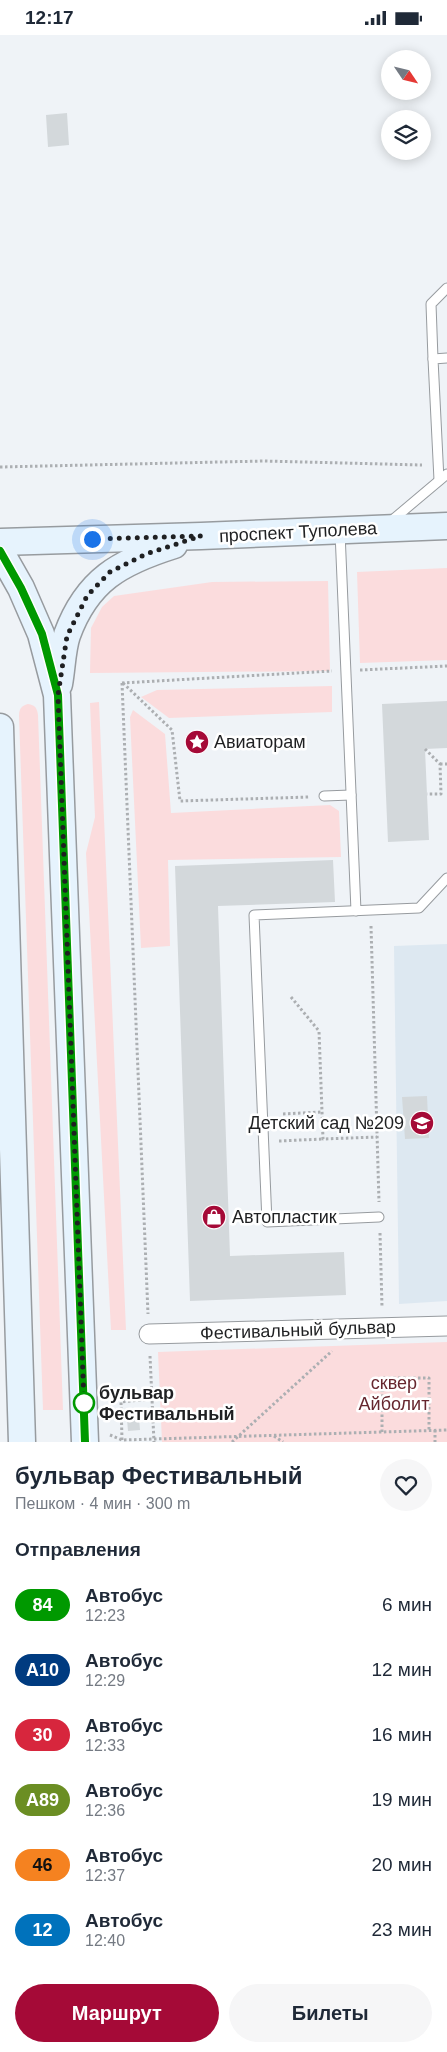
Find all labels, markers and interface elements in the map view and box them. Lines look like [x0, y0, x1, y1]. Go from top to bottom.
text: 12:17 [25, 7, 74, 28]
north arrow [381, 50, 431, 100]
map controls [381, 50, 431, 160]
button: layers [381, 110, 431, 160]
street label: проспект Туполева [219, 518, 378, 546]
your location [80, 527, 105, 552]
place icon: Авиаторам [184, 729, 210, 755]
place label: Авиаторам [214, 732, 306, 752]
school or university icon: Детский сад №209 [409, 1110, 435, 1136]
place label: Детский сад №209 [249, 1113, 404, 1133]
shop icon: Автопластик [201, 1204, 227, 1230]
place label: Автопластик [232, 1207, 337, 1227]
street label: Фестивальный бульвар [200, 1317, 396, 1343]
park label: сквер Айболит [359, 1373, 429, 1414]
place label: бульвар Фестивальный [99, 1383, 235, 1424]
marker: бульвар Фестивальный [73, 1392, 95, 1414]
button: heart [380, 1459, 432, 1511]
text: бульвар Фестивальный [15, 1462, 303, 1489]
text: Пешком · 4 мин · 300 m [15, 1495, 190, 1512]
text: Отправления [15, 1539, 141, 1560]
text: Автобус [85, 1585, 163, 1606]
text: 6 мин [382, 1594, 432, 1615]
text: 84 [32, 1595, 53, 1615]
text: 12:23 [85, 1607, 125, 1624]
text: Автобус [85, 1650, 163, 1671]
text: 12 мин [371, 1659, 432, 1680]
text: А10 [26, 1660, 59, 1680]
text: 12:29 [85, 1672, 125, 1689]
text: Автобус [85, 1715, 163, 1736]
text: 16 мин [371, 1724, 432, 1745]
text: 30 [32, 1725, 53, 1745]
text: 12:33 [85, 1737, 125, 1754]
text: Автобус [85, 1780, 163, 1801]
text: 19 мин [371, 1789, 432, 1810]
text: А89 [26, 1790, 59, 1810]
text: 12:36 [85, 1802, 125, 1819]
text: Автобус [85, 1845, 163, 1866]
text: 20 мин [371, 1854, 432, 1875]
text: 46 [32, 1855, 53, 1875]
text: 12:37 [85, 1867, 125, 1884]
text: Автобус [85, 1910, 163, 1931]
text: 23 мин [371, 1919, 432, 1940]
text: 12 [32, 1920, 53, 1940]
text: 12:40 [85, 1932, 125, 1949]
button: Маршрут [15, 1984, 219, 2042]
button: Билеты [229, 1984, 432, 2042]

